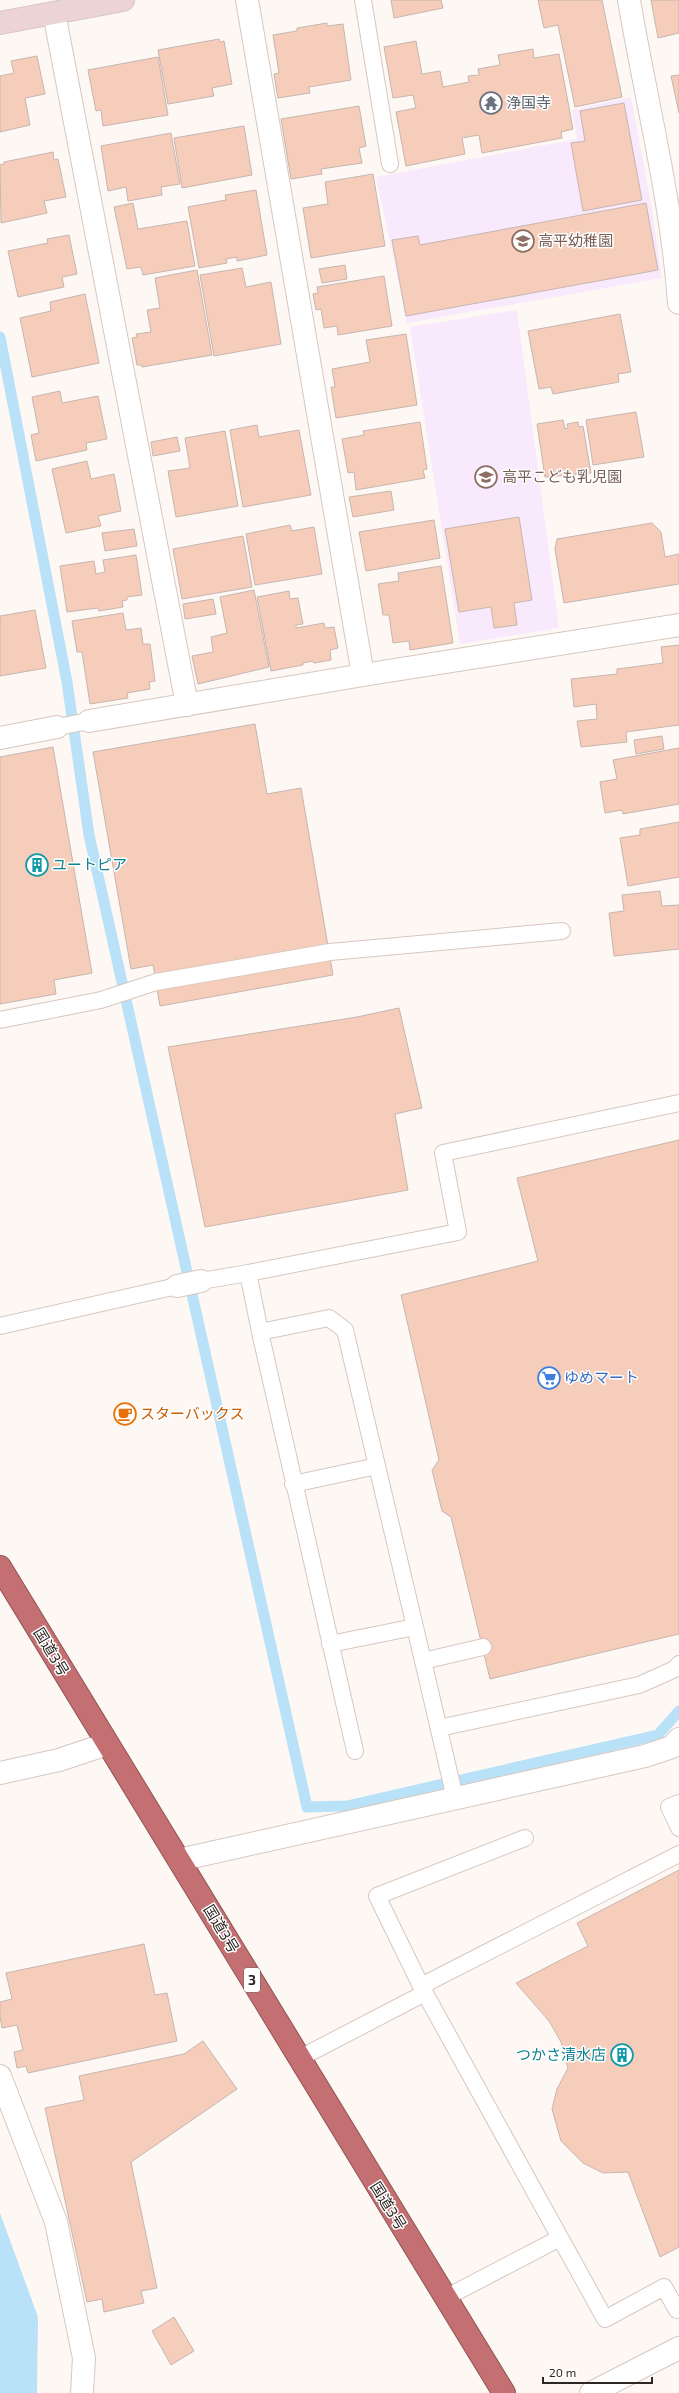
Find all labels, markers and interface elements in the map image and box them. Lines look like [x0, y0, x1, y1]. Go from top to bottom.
temple icon: 浄国寺 [478, 90, 504, 116]
place label: 浄国寺 [506, 93, 551, 111]
school or university icon: 高平幼稚園 [510, 228, 536, 254]
place label: 高平幼稚園 [538, 231, 613, 249]
school or university icon: 高平こども乳児園 [473, 464, 499, 490]
place label: 高平こども乳児園 [502, 467, 622, 485]
building icon: ユートピア [24, 852, 50, 878]
place label: ユートピア [52, 855, 127, 873]
supermarket icon: ゆめマート [536, 1365, 562, 1391]
place label: ゆめマート [564, 1368, 639, 1386]
cafe icon: スターバックス [112, 1401, 138, 1427]
place label: スターバックス [140, 1404, 244, 1422]
street label: 国道3号 [30, 1624, 73, 1679]
street label: 国道3号 [200, 1901, 243, 1956]
road number: 3 [244, 1968, 260, 1992]
building icon: つかさ清水店 [609, 2042, 635, 2068]
place label: つかさ清水店 [516, 2045, 606, 2063]
street label: 国道3号 [367, 2178, 411, 2233]
scale bar [543, 2359, 652, 2385]
text: 20 m [549, 2365, 576, 2379]

